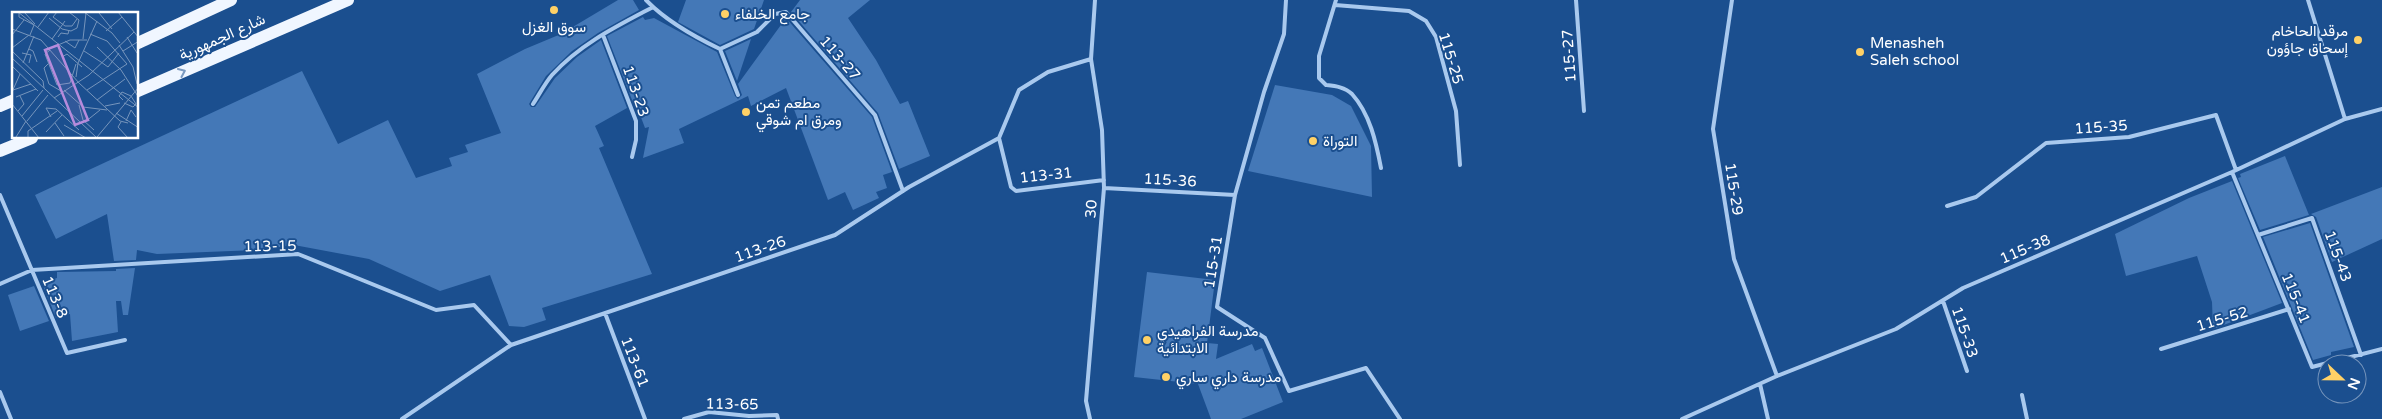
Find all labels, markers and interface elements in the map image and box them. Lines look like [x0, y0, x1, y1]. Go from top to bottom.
marker: سوق الغزل [548, 4, 560, 16]
place label: جامع الخلفاء [735, 5, 810, 25]
marker: جامع الخلفاء [719, 8, 731, 20]
street label: شارع الجمهورية [176, 10, 269, 66]
inset map [12, 12, 139, 139]
place label: سوق الغزل [522, 18, 586, 36]
place label: مرقد الحاخام إسحاق جاؤون [2267, 22, 2349, 58]
street label: 115-27 [1558, 29, 1580, 83]
street label: 115-25 [1435, 30, 1467, 86]
street label: 113-27 [816, 32, 864, 84]
place label: Menasheh Saleh school [1870, 34, 1959, 69]
marker: مرقد الحاخام إسحاق جاؤون [2352, 34, 2364, 46]
marker: Menasheh Saleh school [1854, 46, 1866, 58]
street label: 113-23 [619, 63, 653, 119]
one-way arrow [177, 68, 186, 79]
place label: مطعم تمن ومرق ام شوقي [756, 94, 842, 133]
marker: مطعم تمن ومرق ام شوقي [740, 106, 752, 118]
street label: 115-35 [2074, 116, 2128, 138]
place label: التوراة [1323, 132, 1357, 150]
marker: التوراة [1307, 135, 1319, 147]
street label: 115-29 [1721, 161, 1747, 217]
street label: 113-31 [1019, 163, 1073, 187]
street label: 115-36 [1143, 170, 1197, 190]
street label: 30 [1081, 199, 1101, 219]
street label: 115-43 [2320, 228, 2356, 284]
street label: 115-38 [1997, 230, 2053, 268]
street label: 113-26 [732, 232, 788, 266]
street label: 115-31 [1200, 234, 1226, 290]
street label: 113-15 [243, 237, 297, 255]
street label: 115-41 [2278, 270, 2314, 326]
street label: 113-8 [38, 273, 72, 321]
street label: 115-52 [2194, 303, 2250, 335]
street label: 115-33 [1948, 304, 1982, 360]
place label: مدرسة الفراهيدي الابتدائية [1157, 322, 1258, 357]
street label: 113-61 [617, 334, 653, 390]
marker: مدرسة الفراهيدي الابتدائية [1141, 334, 1153, 346]
north arrow [2317, 354, 2367, 404]
place label: مدرسة داري ساري [1176, 368, 1281, 390]
marker: مدرسة داري ساري [1160, 371, 1172, 383]
text: N [2344, 375, 2364, 392]
street label: 113-65 [705, 395, 759, 413]

